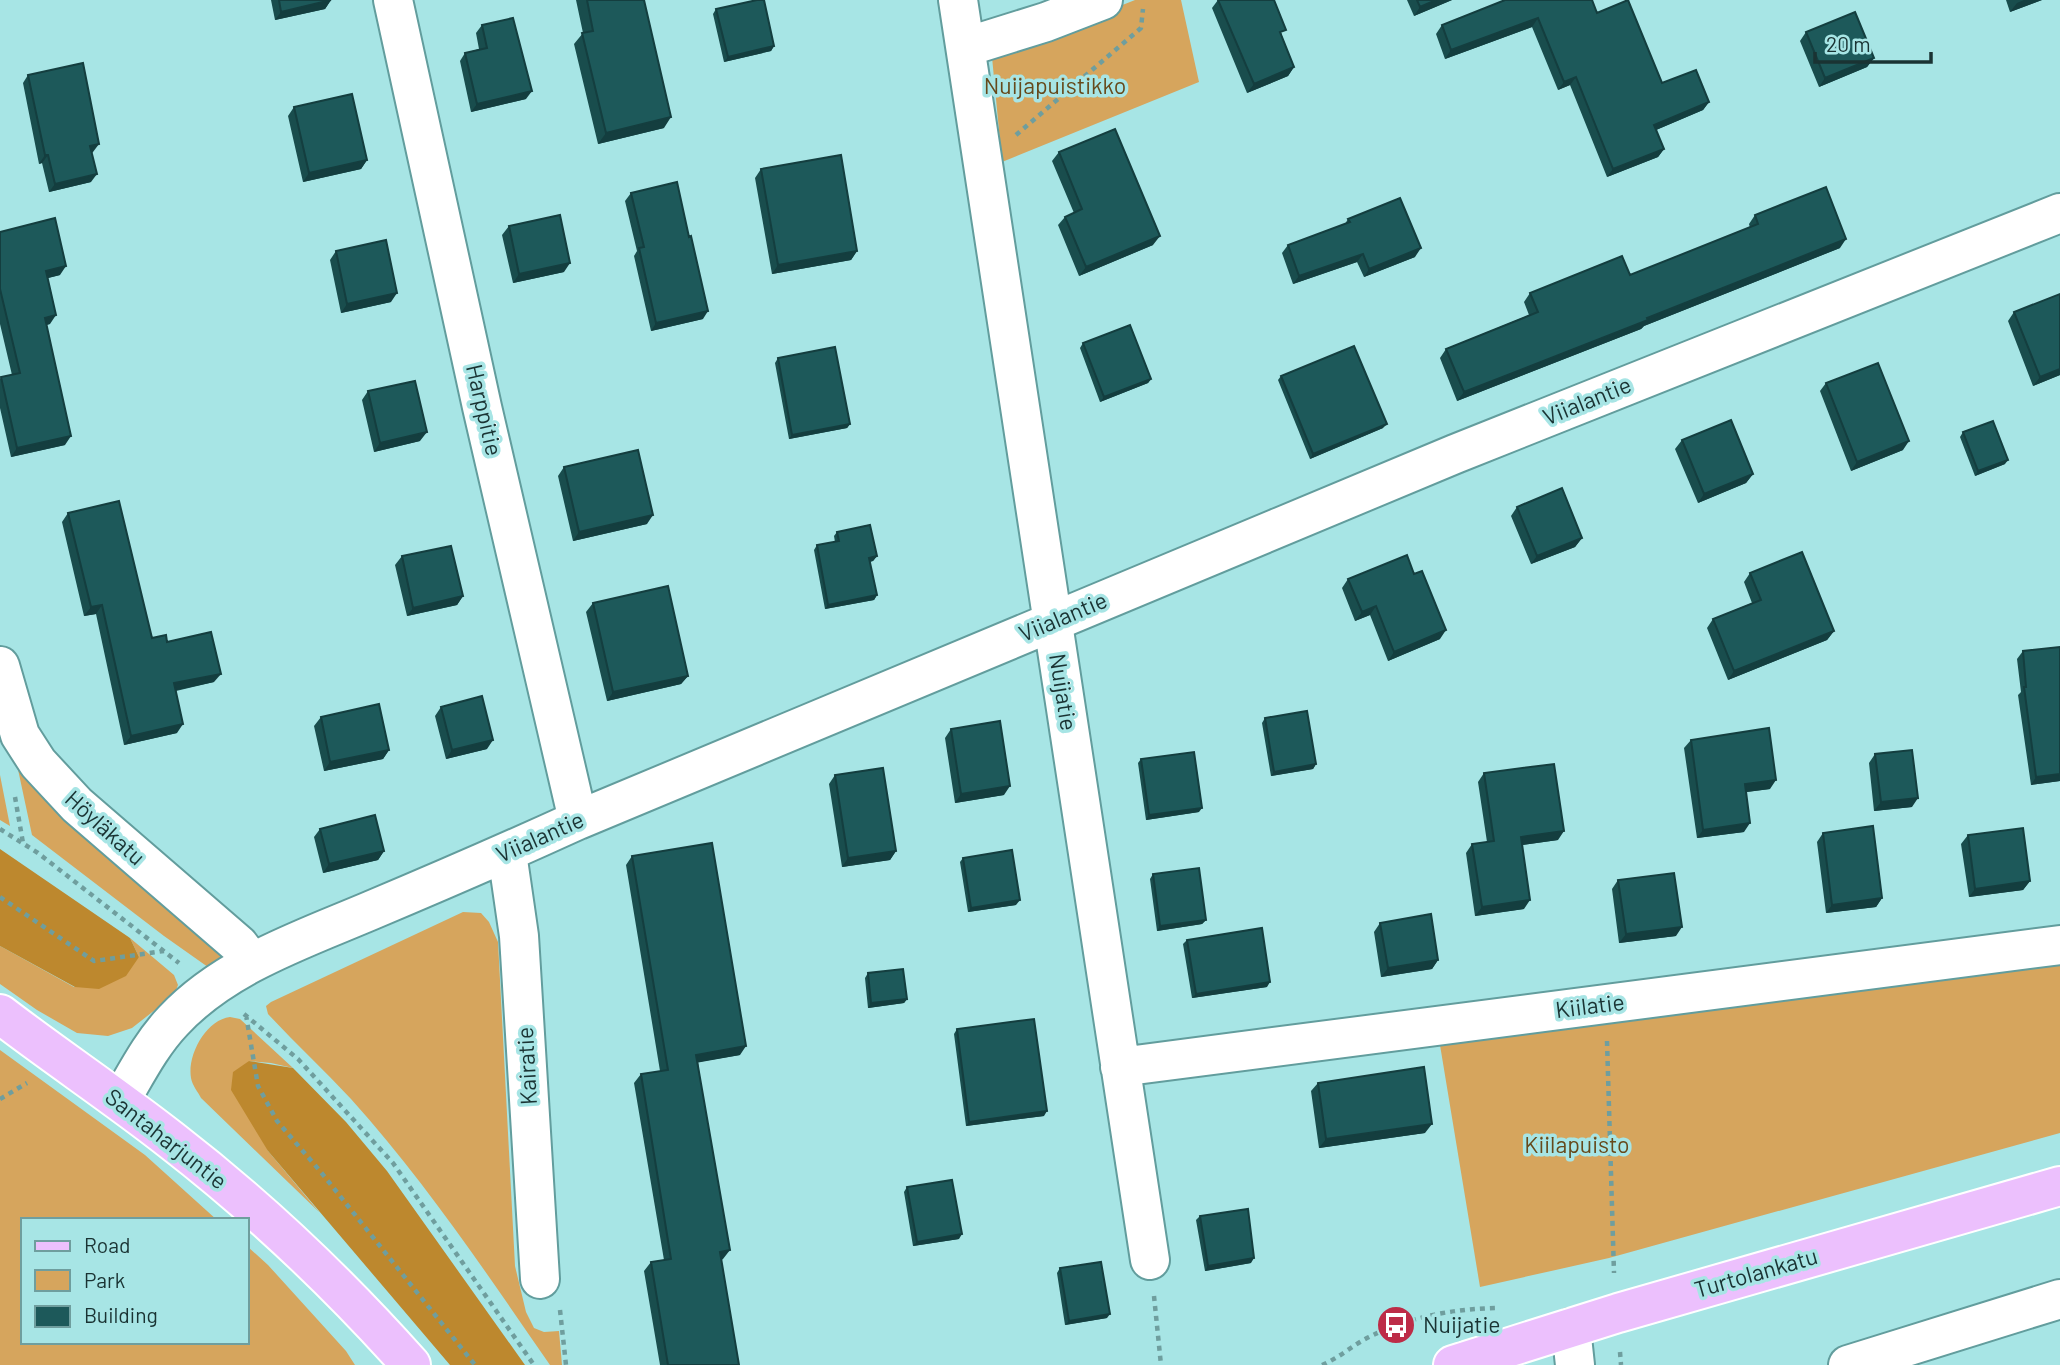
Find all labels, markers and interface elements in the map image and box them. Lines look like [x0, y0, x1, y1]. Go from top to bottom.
scale bar [1815, 21, 1930, 65]
text: 20 m [1826, 31, 1871, 56]
park label: Nuijapuistikko [984, 71, 1126, 99]
street label: Harppitie [461, 361, 509, 458]
street label: Viialantie [1538, 370, 1635, 430]
street label: Viialantie [1014, 585, 1111, 647]
street label: Nuijatie [1044, 651, 1084, 732]
street label: Höyläkatu [60, 784, 152, 871]
street label: Viialantie [491, 804, 588, 868]
street label: Kiilatie [1554, 987, 1626, 1023]
street label: Kairatie [510, 1026, 542, 1106]
street label: Santaharjuntie [100, 1082, 233, 1195]
park label: Kiilapuisto [1524, 1130, 1630, 1158]
legend [21, 1218, 248, 1344]
text: Road [84, 1232, 130, 1257]
street label: Turtolankatu [1691, 1241, 1821, 1303]
text: Park [84, 1267, 125, 1292]
text: Building [84, 1302, 158, 1327]
bus stop icon: Nuijatie [1375, 1304, 1417, 1346]
place label: Nuijatie [1423, 1310, 1501, 1338]

